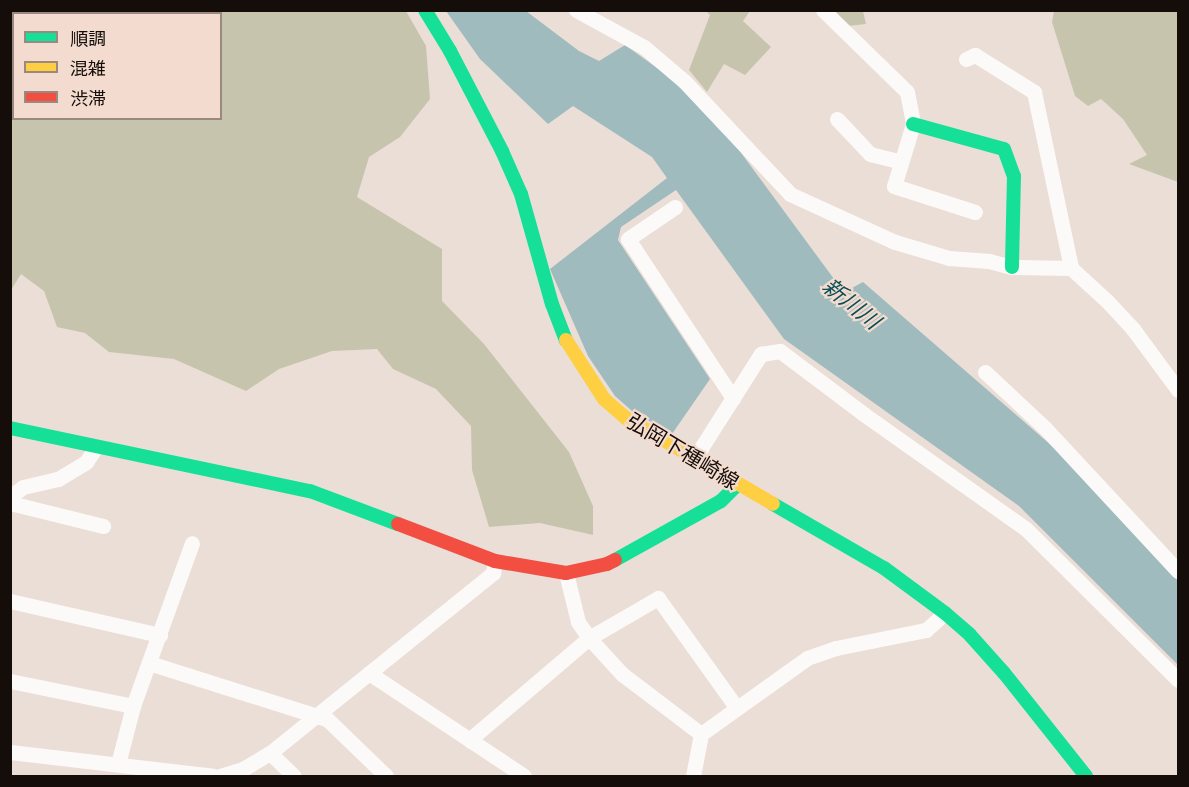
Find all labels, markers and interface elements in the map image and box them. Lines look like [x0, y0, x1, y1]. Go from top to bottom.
legend [12, 12, 222, 120]
text: 順調 [70, 27, 106, 50]
text: 混雑 [70, 57, 106, 80]
text: 渋滞 [70, 87, 106, 110]
water label: 新川川 [818, 272, 886, 334]
street label: 弘岡下種崎線 [623, 408, 743, 494]

